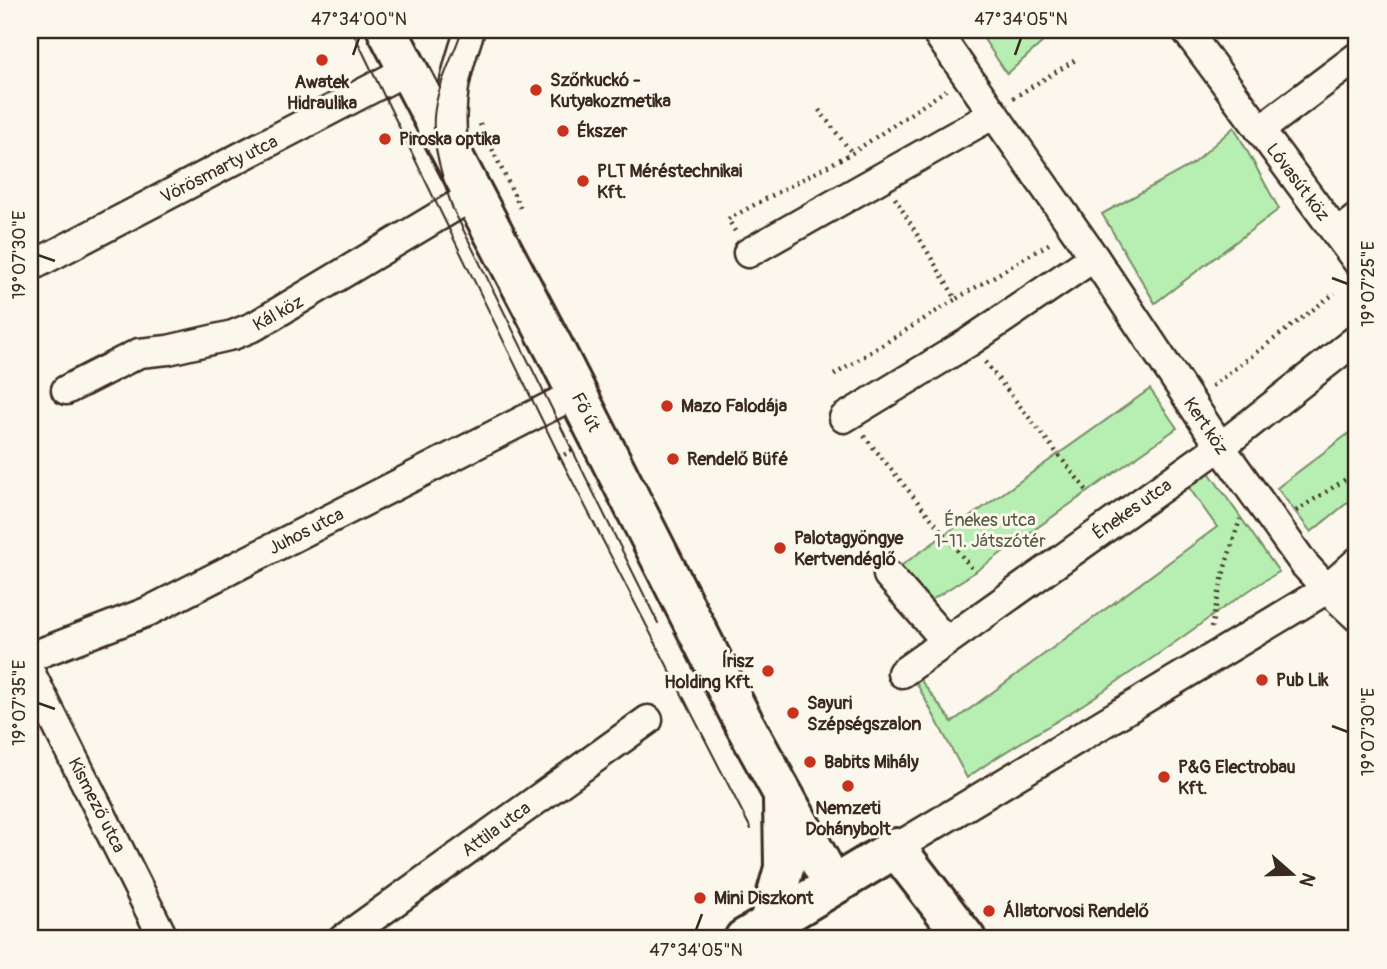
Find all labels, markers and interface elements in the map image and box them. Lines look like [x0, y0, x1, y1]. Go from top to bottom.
text: 47°34'00"N [311, 8, 407, 31]
text: 47°34'05"N [974, 8, 1068, 31]
marker: Awatek Hidraulika [314, 52, 330, 68]
place label: Szőrkuckó - Kutyakozmetika [550, 69, 672, 113]
place label: Awatek Hidraulika [287, 71, 358, 115]
marker: Szőrkuckó - Kutyakozmetika [528, 82, 544, 98]
place label: Ékszer [577, 120, 628, 143]
marker: Ékszer [555, 123, 571, 139]
place label: Piroska optika [399, 128, 501, 151]
street label: Vörösmarty utca [157, 130, 282, 209]
marker: Piroska optika [377, 131, 393, 147]
street label: Lóvasút köz [1261, 139, 1334, 226]
place label: PLT Méréstechnikai Kft. [597, 160, 742, 204]
marker: PLT Méréstechnikai Kft. [575, 173, 591, 189]
text: 19°07'30"E [8, 211, 31, 299]
text: 19°07'25"E [1357, 241, 1380, 327]
street label: Kál köz [249, 290, 308, 337]
street label: Fő út [566, 389, 605, 436]
street label: Kert köz [1178, 393, 1233, 459]
place label: Mazo Falodája [681, 395, 788, 418]
marker: Mazo Falodája [659, 398, 675, 414]
place label: Rendelő Büfé [687, 448, 789, 471]
marker: Rendelő Büfé [665, 451, 681, 467]
street label: Énekes utca [1088, 474, 1176, 545]
street label: Juhos utca [265, 503, 348, 560]
park label: Énekes utca 1-11. Játszótér [934, 509, 1046, 553]
place label: Palotagyöngye Kertvendéglő [794, 527, 905, 571]
marker: Palotagyöngye Kertvendéglő [772, 540, 788, 556]
place label: Írisz Holding Kft. [664, 649, 755, 694]
text: 19°07'35"E [8, 660, 31, 746]
marker: Írisz Holding Kft. [760, 663, 776, 679]
place label: Pub Lik [1276, 669, 1329, 692]
marker: Pub Lik [1254, 672, 1270, 688]
text: 19°07'30"E [1357, 688, 1380, 776]
place label: Sayuri Szépségszalon [807, 692, 921, 736]
marker: Sayuri Szépségszalon [785, 705, 801, 721]
place label: Babits Mihály [824, 751, 919, 774]
street label: Kismező utca [63, 754, 130, 857]
marker: Babits Mihály [802, 754, 818, 770]
place label: P&G Electrobau Kft. [1178, 756, 1296, 800]
marker: P&G Electrobau Kft. [1156, 769, 1172, 785]
marker: Nemzeti Dohánybolt [840, 778, 856, 794]
street label: Attila utca [457, 797, 535, 862]
place label: Nemzeti Dohánybolt [805, 797, 891, 841]
north arrow [1258, 839, 1328, 909]
text: N [1294, 869, 1321, 890]
place label: Mini Diszkont [714, 887, 814, 910]
marker: Mini Diszkont [692, 890, 708, 906]
place label: Állatorvosi Rendelő [1003, 900, 1149, 923]
marker: Állatorvosi Rendelő [981, 903, 997, 919]
text: 47°34'05"N [649, 939, 743, 962]

